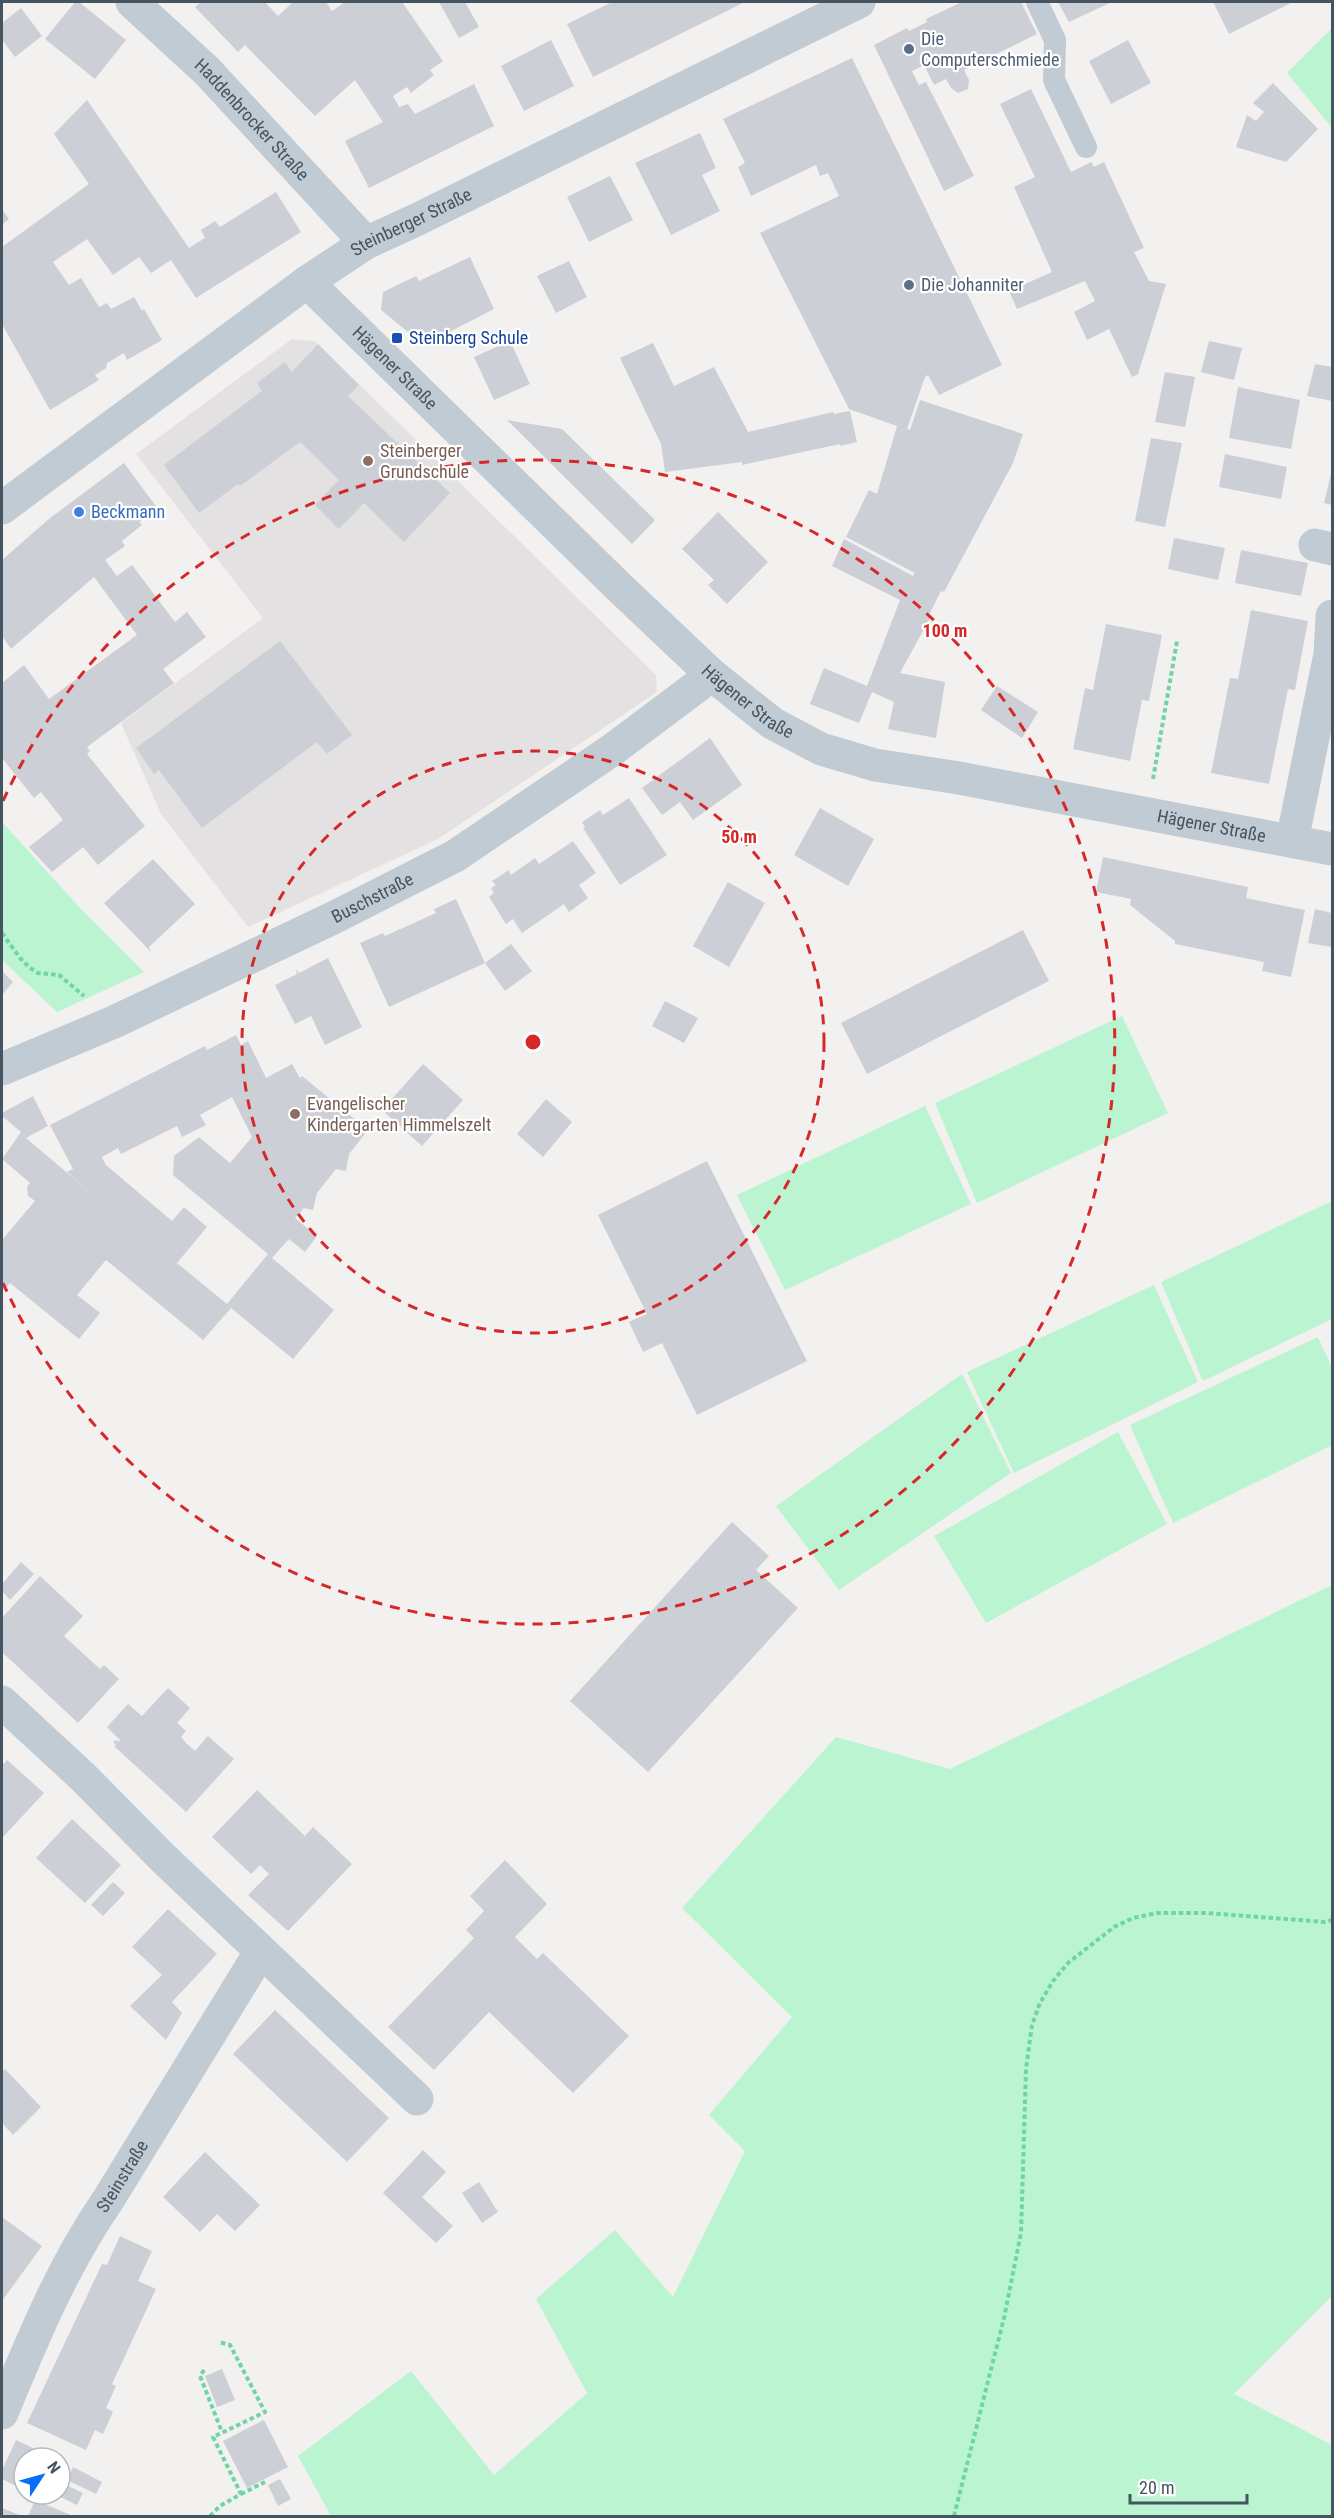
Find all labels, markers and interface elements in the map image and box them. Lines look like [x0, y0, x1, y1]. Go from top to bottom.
place label: Die Computerschmiede [921, 28, 1059, 70]
marker: Die Computerschmiede [902, 42, 916, 56]
street label: Haddenbrocker Straße [190, 54, 314, 185]
street label: Steinberger Straße [346, 183, 475, 260]
place label: Die Johanniter [921, 274, 1024, 295]
marker: Die Johanniter [902, 278, 916, 292]
street label: Hägener Straße [349, 322, 442, 414]
place label: Steinberg Schule [409, 327, 528, 348]
marker: Steinberg Schule [390, 331, 404, 345]
place label: Steinberger Grundschule [380, 440, 469, 482]
marker: Steinberger Grundschule [361, 454, 375, 468]
place label: Beckmann [91, 501, 165, 522]
marker: Beckmann [72, 505, 86, 519]
text: 100 m [923, 620, 967, 641]
street label: Hägener Straße [698, 660, 797, 743]
street label: Hägener Straße [1155, 805, 1268, 846]
text: 50 m [721, 826, 757, 847]
street label: Buschstraße [328, 868, 416, 927]
centre of rings [523, 1032, 543, 1052]
place label: Evangelischer Kindergarten Himmelszelt [307, 1093, 491, 1135]
marker: Evangelischer Kindergarten Himmelszelt [288, 1107, 302, 1121]
street label: Steinstraße [92, 2136, 152, 2216]
north arrow [12, 2446, 72, 2506]
text: N [43, 2458, 64, 2477]
scale bar [1130, 2467, 1247, 2505]
text: 20 m [1139, 2477, 1174, 2498]

